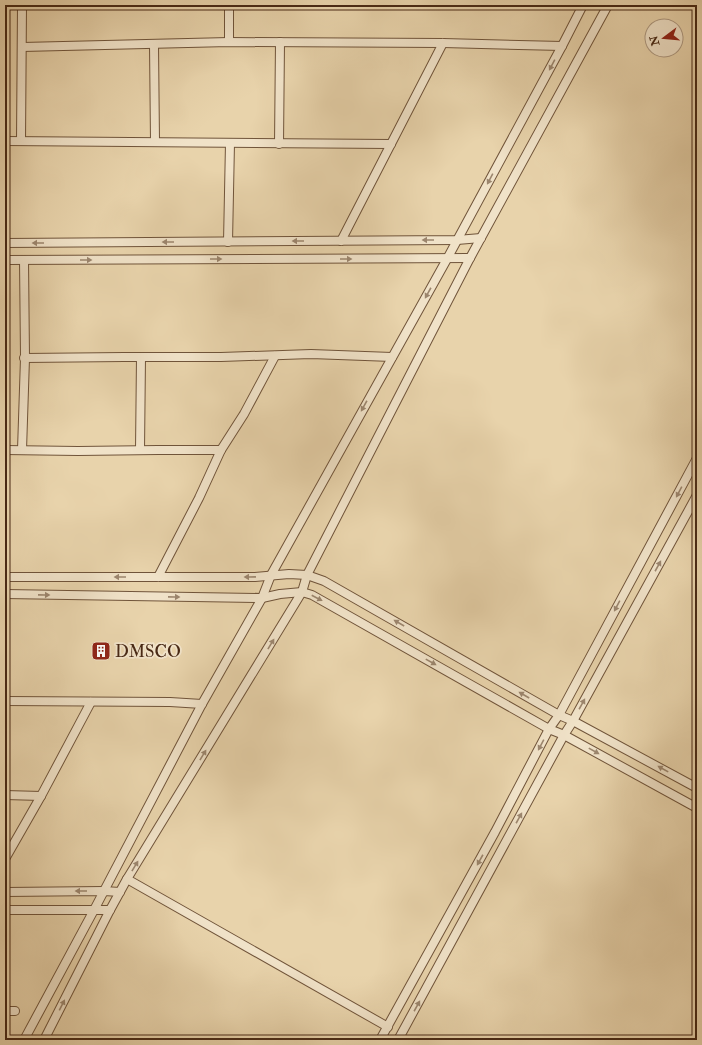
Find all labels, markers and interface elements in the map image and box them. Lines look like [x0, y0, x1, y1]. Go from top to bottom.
north arrow [644, 18, 684, 58]
text: N [647, 33, 663, 48]
one-way arrow [549, 59, 555, 70]
one-way arrow [487, 173, 493, 185]
one-way arrow [421, 237, 434, 243]
one-way arrow [291, 238, 304, 244]
one-way arrow [161, 239, 174, 245]
one-way arrow [31, 240, 44, 246]
one-way arrow [210, 256, 223, 262]
one-way arrow [340, 256, 353, 262]
one-way arrow [80, 257, 93, 263]
one-way arrow [424, 287, 431, 299]
one-way arrow [361, 400, 368, 412]
one-way arrow [675, 486, 682, 498]
one-way arrow [655, 560, 662, 571]
one-way arrow [113, 574, 126, 580]
one-way arrow [243, 574, 256, 580]
one-way arrow [38, 592, 51, 598]
one-way arrow [168, 594, 181, 600]
one-way arrow [311, 595, 323, 602]
one-way arrow [614, 601, 620, 612]
one-way arrow [393, 620, 404, 627]
one-way arrow [267, 639, 275, 649]
building icon: DMSCO [90, 640, 112, 662]
place label: DMSCO [115, 641, 181, 662]
one-way arrow [425, 659, 436, 666]
one-way arrow [518, 691, 530, 698]
one-way arrow [579, 698, 586, 710]
one-way arrow [538, 739, 544, 751]
one-way arrow [588, 748, 599, 755]
one-way arrow [200, 749, 207, 761]
one-way arrow [657, 766, 669, 773]
one-way arrow [516, 812, 523, 824]
one-way arrow [477, 854, 483, 866]
one-way arrow [132, 860, 139, 872]
one-way arrow [75, 888, 87, 895]
one-way arrow [58, 999, 65, 1011]
one-way arrow [414, 1000, 420, 1012]

